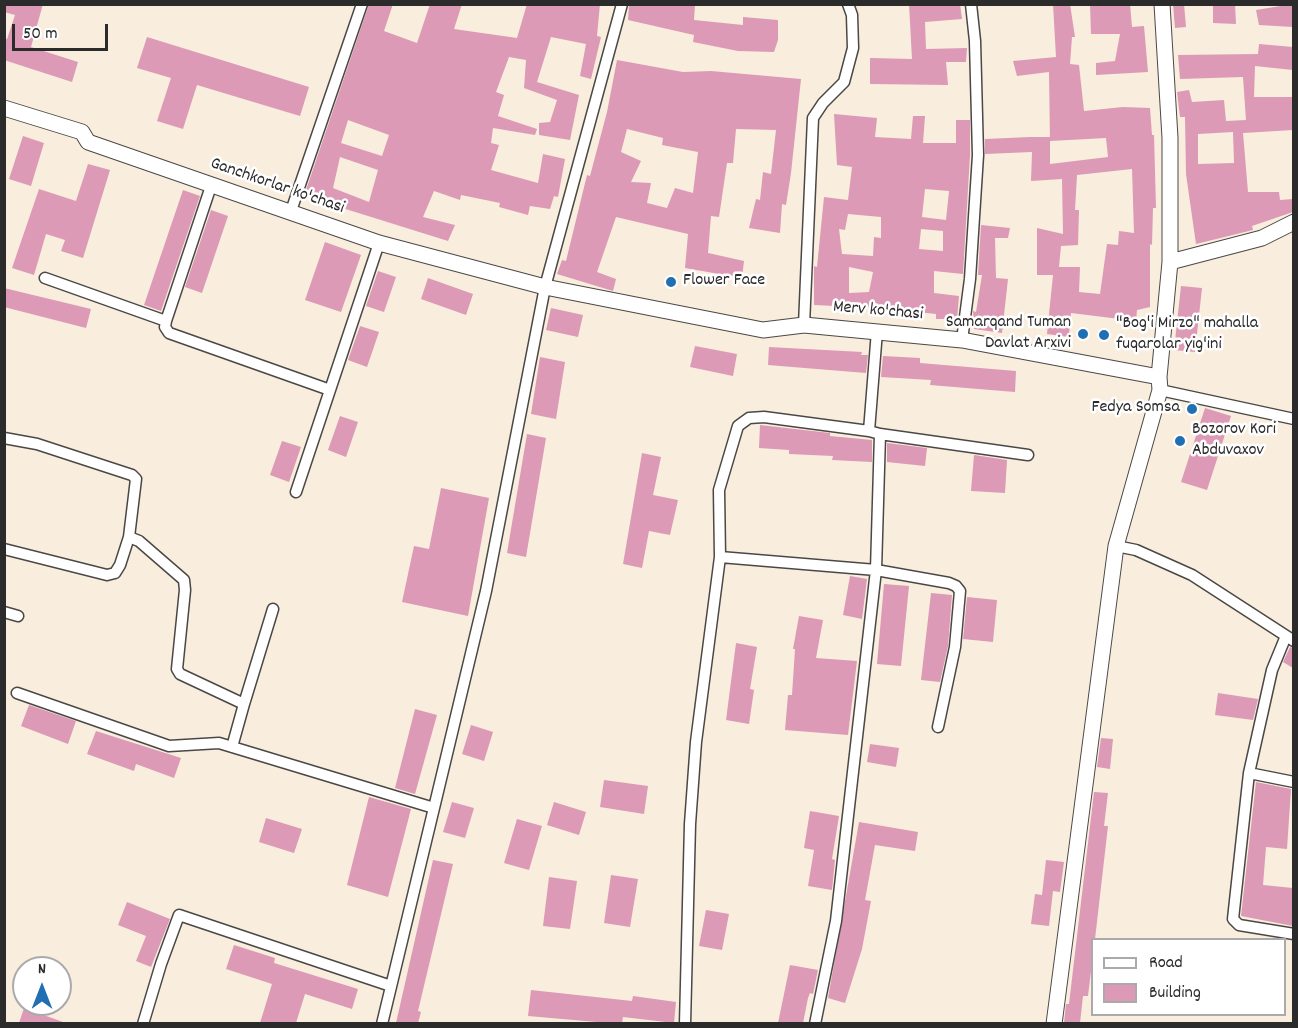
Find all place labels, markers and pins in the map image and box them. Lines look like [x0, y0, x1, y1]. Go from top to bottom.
place label: Flower Face [683, 271, 765, 293]
marker: Flower Face [664, 275, 678, 289]
place label: Samarqand Tuman Davlat Arxivi [946, 313, 1071, 356]
place label: "Bog'i Mirzo" mahalla fuqarolar yig'ini [1116, 314, 1258, 356]
marker: Samarqand Tuman Davlat Arxivi [1076, 327, 1090, 341]
marker: "Bog'i Mirzo" mahalla fuqarolar yig'ini [1097, 328, 1111, 342]
place label: Fedya Somsa [1091, 398, 1180, 420]
marker: Fedya Somsa [1185, 402, 1199, 416]
place label: Bozorov Kori Abduvaxov [1192, 420, 1276, 462]
marker: Bozorov Kori Abduvaxov [1173, 434, 1187, 448]

